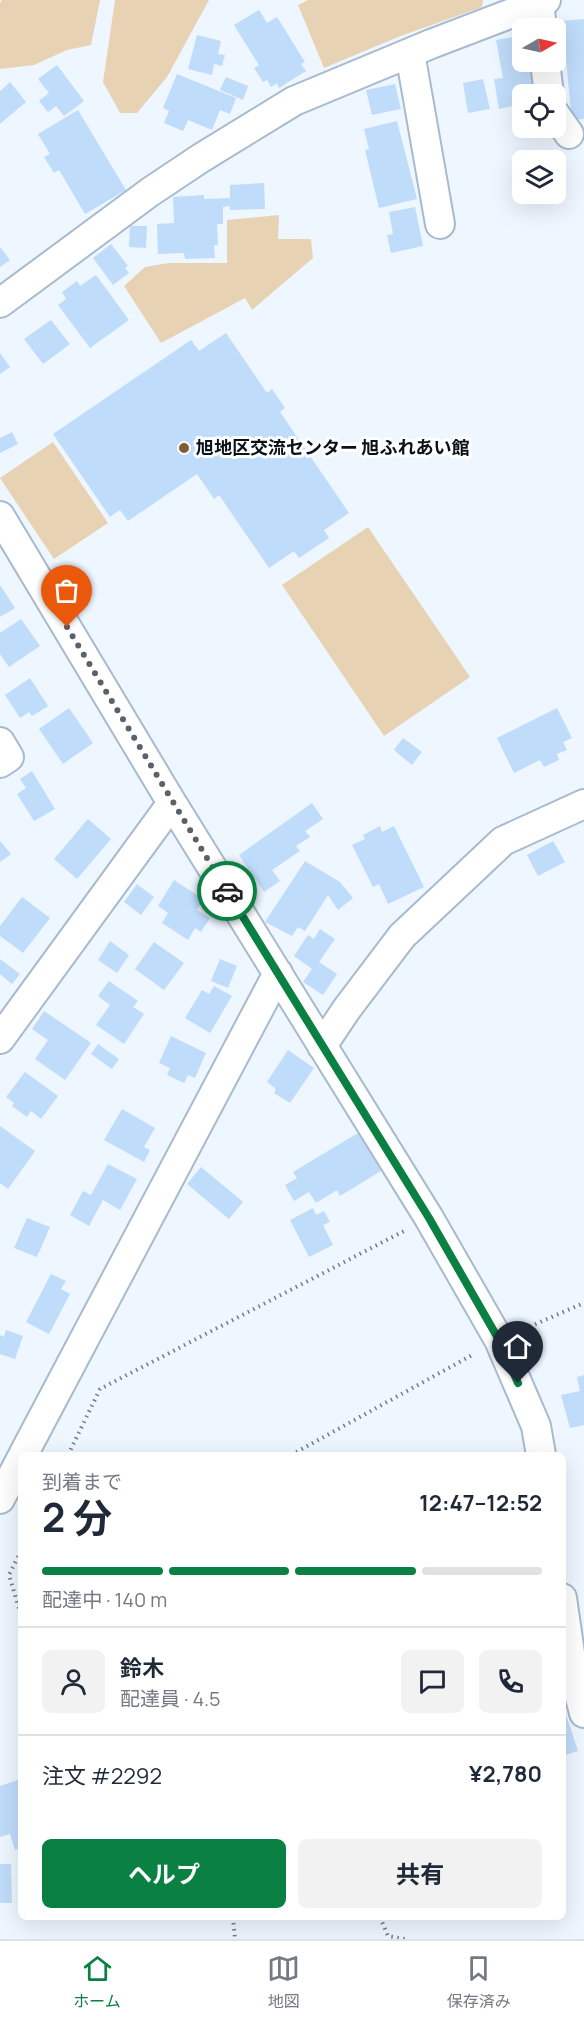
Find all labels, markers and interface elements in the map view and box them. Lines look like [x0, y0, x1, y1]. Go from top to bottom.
north arrow [512, 18, 566, 72]
map controls [512, 18, 566, 204]
button: locate [512, 84, 566, 138]
button: layers [512, 150, 566, 204]
place label: 旭地区交流センター 旭ふれあい館 [196, 435, 470, 459]
marker: 旭地区交流センター 旭ふれあい館 [177, 441, 191, 455]
pin [41, 565, 92, 627]
icon: bag [50, 574, 83, 607]
courier [197, 861, 257, 921]
icon: car [211, 875, 244, 908]
pin [492, 1321, 543, 1383]
icon: home [501, 1330, 534, 1363]
text: 到着まで [42, 1468, 122, 1495]
text: 12:47–12:52 [419, 1488, 542, 1518]
text: 2 分 [42, 1490, 112, 1544]
text: 配達中 · 140 m [42, 1586, 167, 1613]
button: person [42, 1650, 105, 1713]
button: chat [401, 1650, 464, 1713]
button: phone [479, 1650, 542, 1713]
text: 鈴木 [120, 1653, 164, 1683]
text: 配達員 · 4.5 [120, 1685, 221, 1712]
text: ¥2,780 [469, 1759, 542, 1789]
text: 注文 #2292 [42, 1761, 162, 1791]
button: ヘルプ [42, 1839, 286, 1908]
button: 共有 [298, 1839, 542, 1908]
tab: ホーム [73, 1952, 121, 2012]
tab: 地図 [267, 1952, 300, 2012]
tab: 保存済み [447, 1952, 511, 2012]

